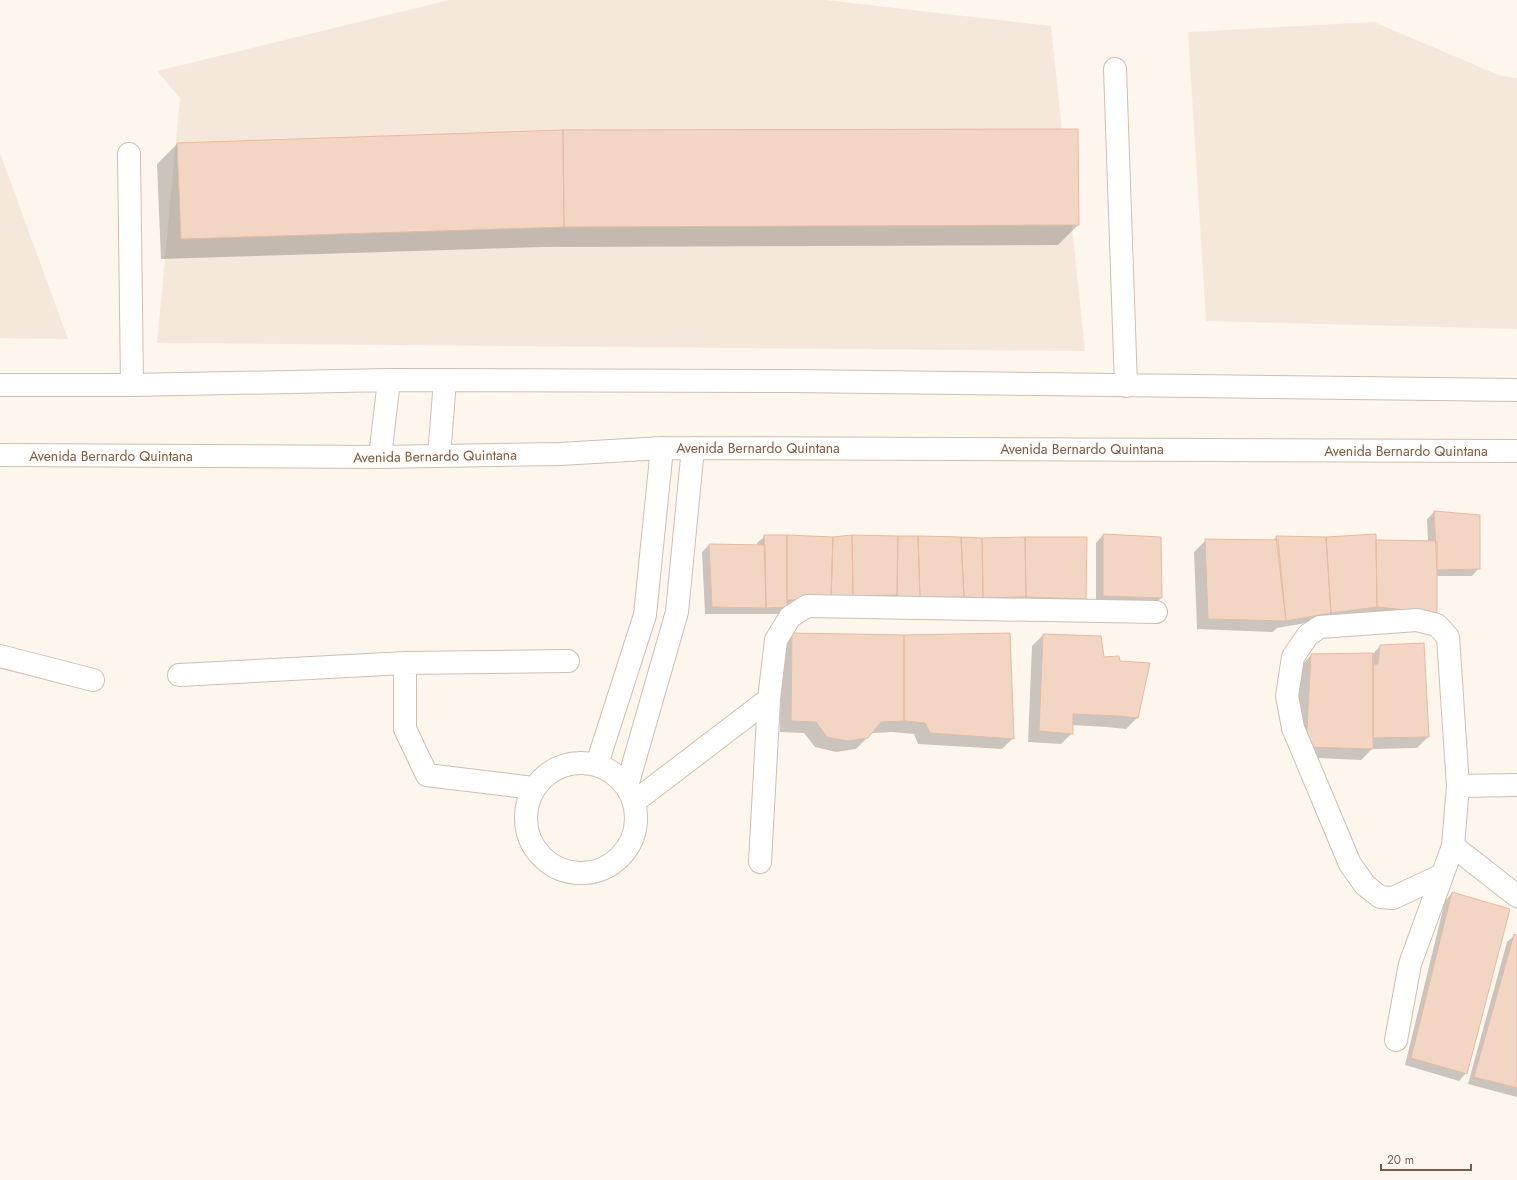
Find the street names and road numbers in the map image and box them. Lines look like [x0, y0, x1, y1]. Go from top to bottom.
street label: Avenida Bernardo Quintana [676, 438, 840, 458]
street label: Avenida Bernardo Quintana [1000, 439, 1164, 459]
street label: Avenida Bernardo Quintana [1324, 441, 1488, 461]
street label: Avenida Bernardo Quintana [353, 445, 517, 467]
street label: Avenida Bernardo Quintana [29, 446, 193, 466]

